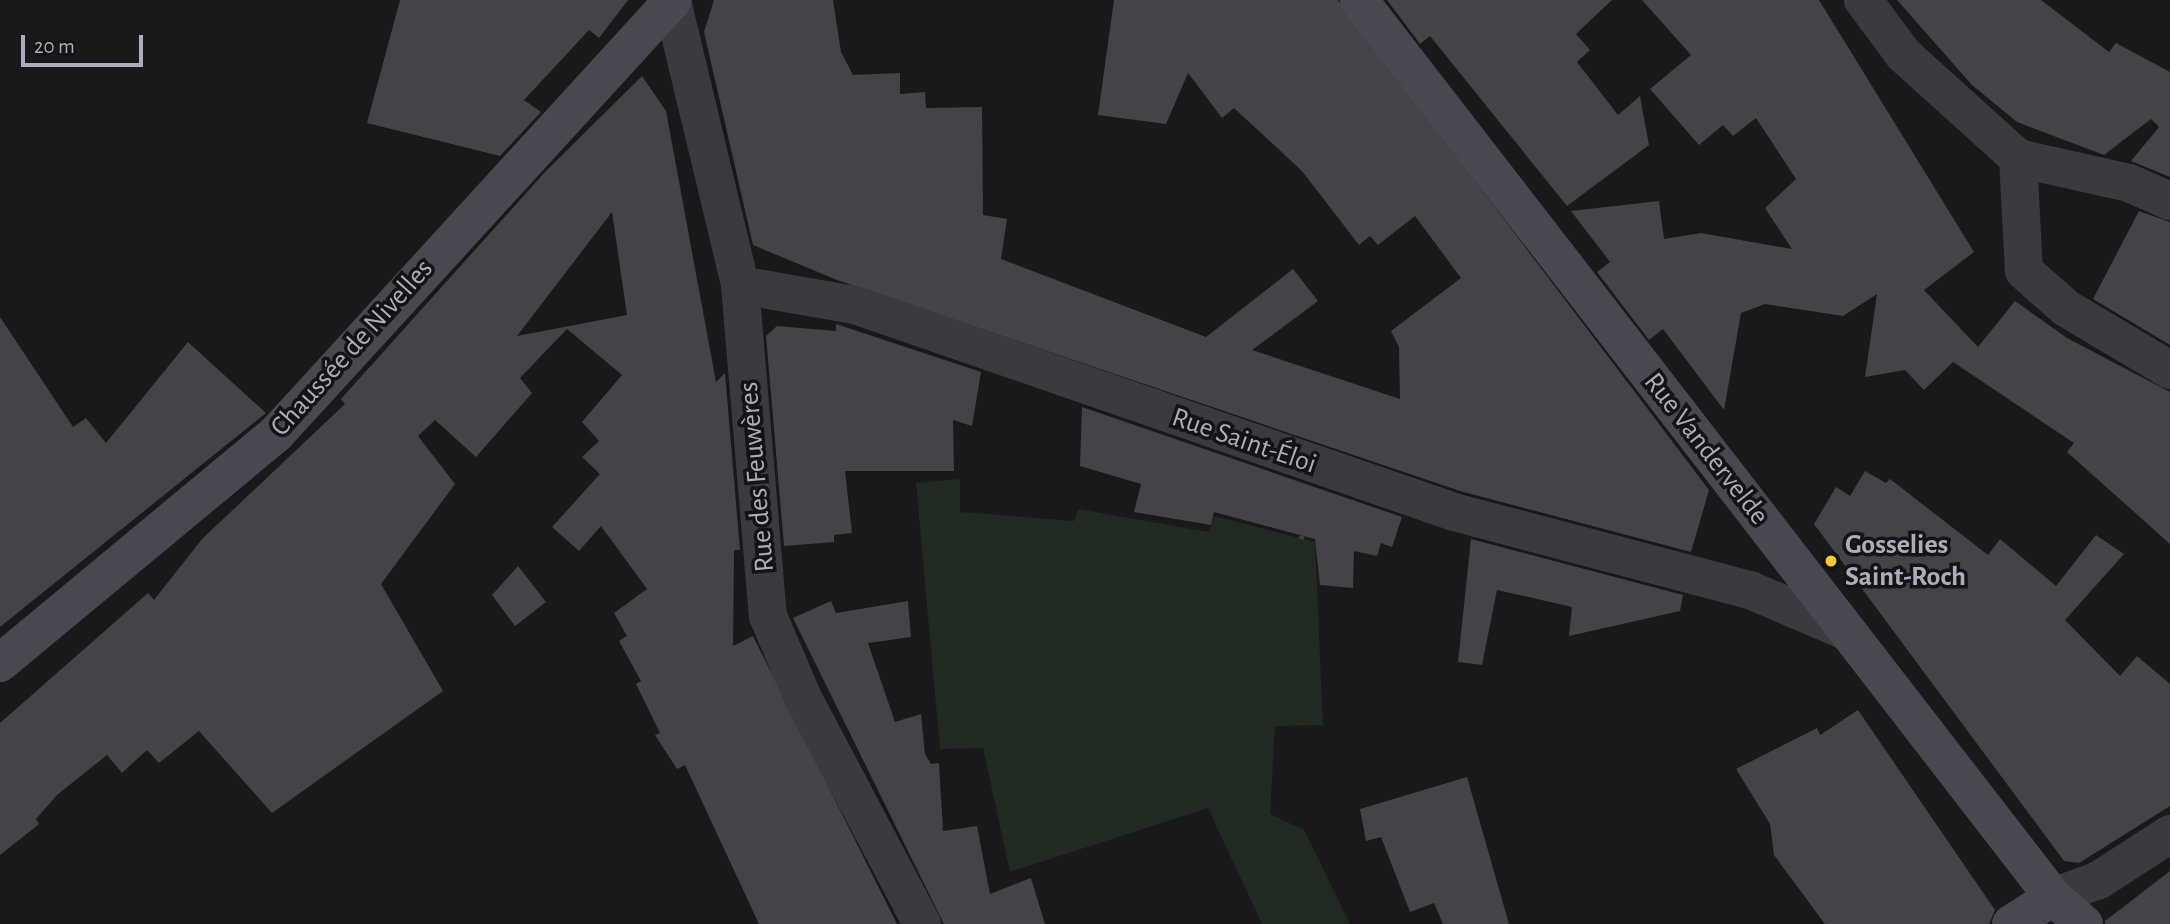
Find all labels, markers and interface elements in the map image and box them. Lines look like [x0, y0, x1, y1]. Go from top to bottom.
scale bar [24, 21, 147, 65]
text: 20 m [34, 36, 75, 57]
street label: Chaussée de Nivelles [264, 252, 440, 444]
street label: Rue Vandervelde [1636, 366, 1776, 532]
street label: Rue des Feuwères [732, 381, 782, 573]
street label: Rue Saint-Éloi [1167, 401, 1321, 481]
place label: Gosselies Saint-Roch [1845, 528, 1966, 594]
marker: Gosselies Saint-Roch [1823, 553, 1839, 569]

